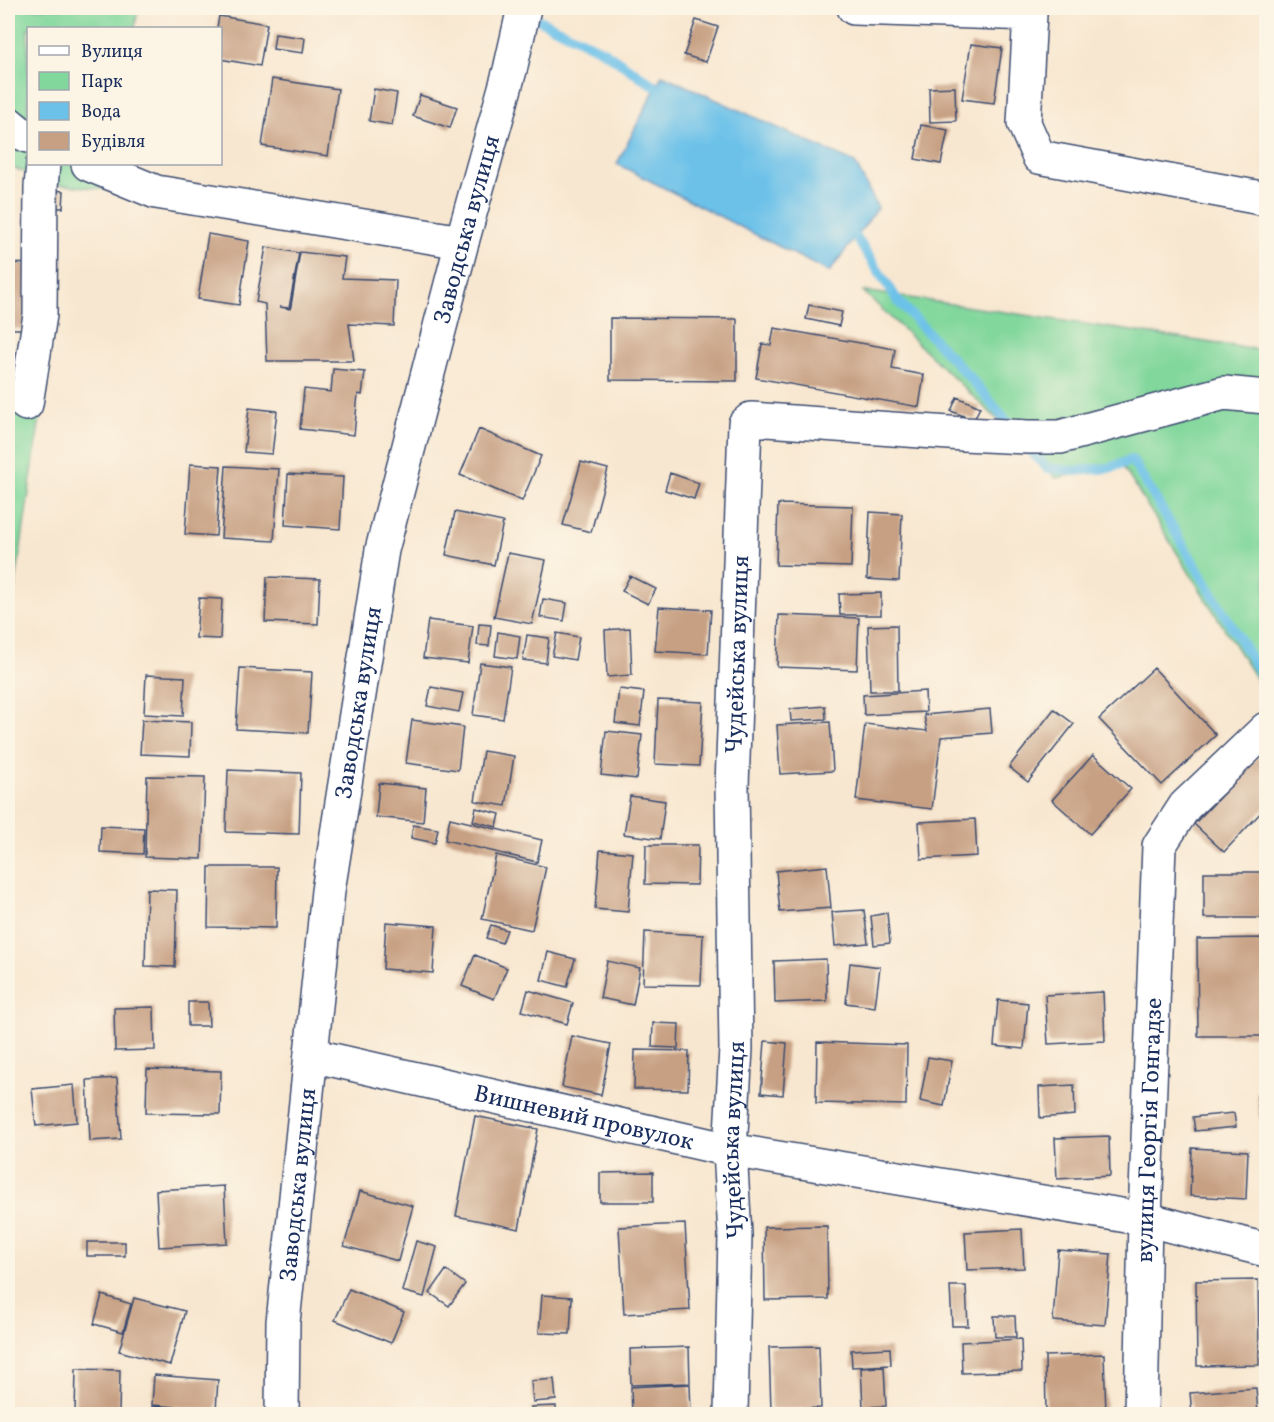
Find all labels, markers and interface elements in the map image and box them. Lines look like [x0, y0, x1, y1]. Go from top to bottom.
legend [27, 27, 222, 165]
text: Вулиця [81, 40, 143, 65]
text: Парк [81, 70, 123, 95]
text: Вода [81, 100, 121, 125]
text: Будівля [81, 130, 145, 155]
street label: Заводська вулиця [426, 131, 510, 328]
street label: Чудейська вулиця [718, 555, 759, 754]
street label: Заводська вулиця [328, 604, 392, 802]
street label: вулиця Георгія Гонгадзе [1129, 997, 1172, 1263]
street label: Чудейська вулиця [715, 1041, 755, 1240]
street label: Вишневий провулок [470, 1077, 697, 1160]
street label: Заводська вулиця [272, 1086, 326, 1284]

